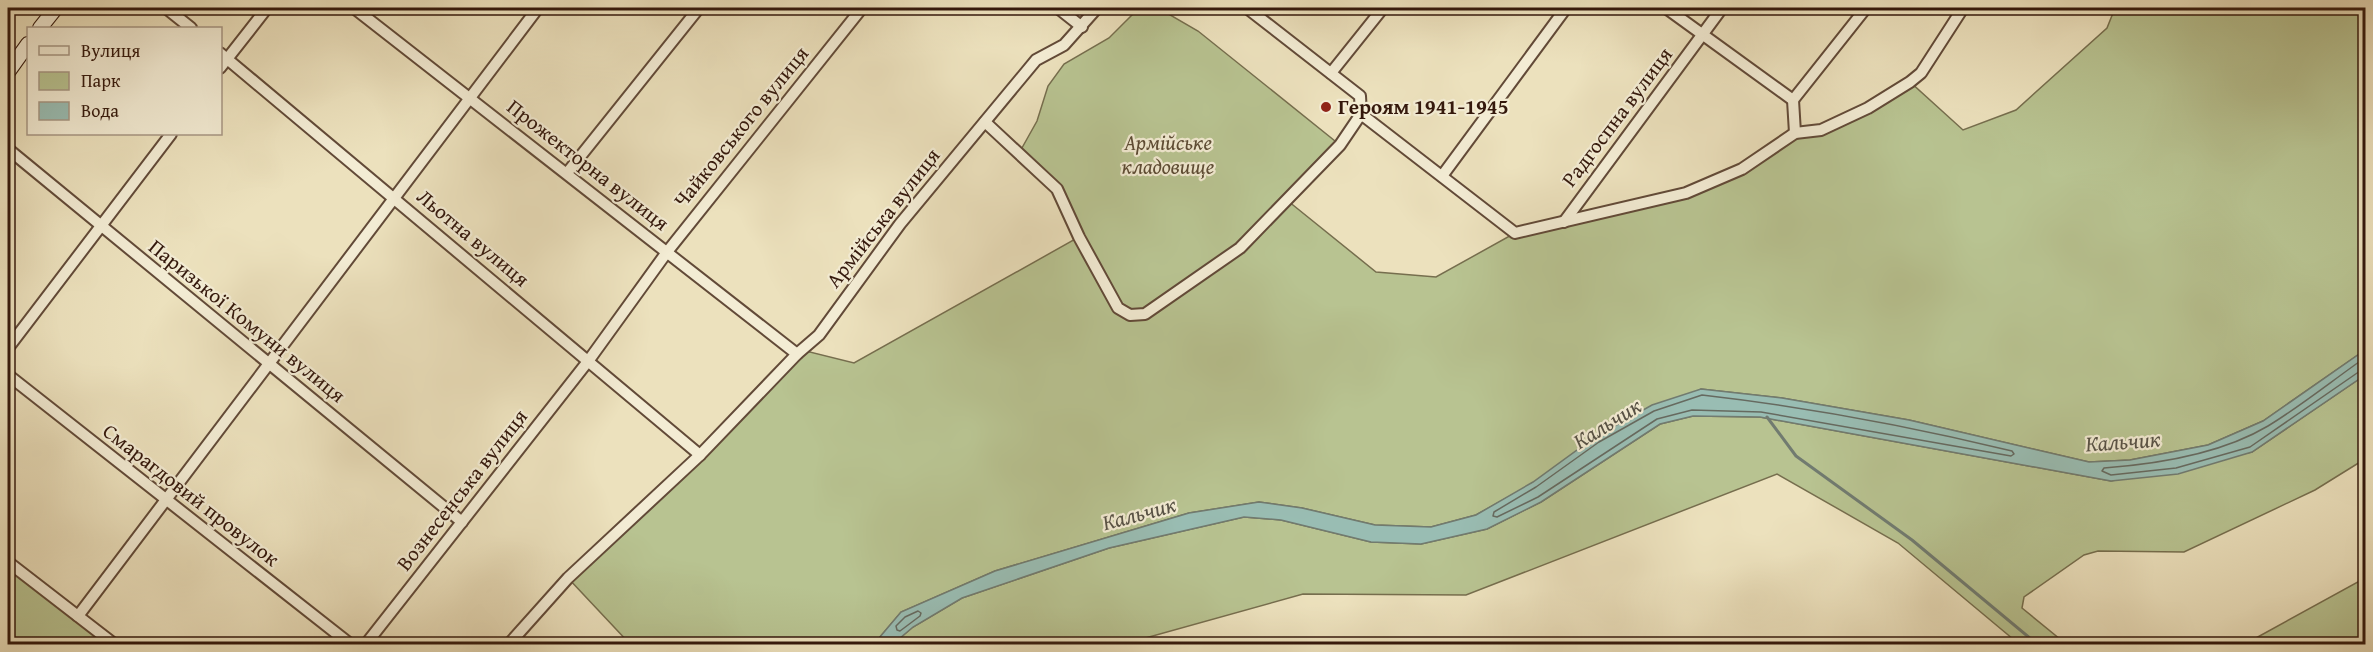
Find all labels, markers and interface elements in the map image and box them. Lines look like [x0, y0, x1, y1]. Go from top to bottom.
legend [27, 27, 222, 135]
text: Вулиця [81, 37, 140, 64]
street label: Чайковського вулиця [666, 39, 816, 214]
street label: Радгоспна вулиця [1554, 40, 1680, 193]
text: Парк [81, 67, 121, 94]
street label: Прожекторна вулиця [501, 91, 676, 238]
place label: Героям 1941-1945 [1338, 91, 1509, 122]
text: Вода [81, 97, 119, 124]
marker: Героям 1941-1945 [1319, 100, 1333, 114]
park label: Армійське кладовище [1122, 127, 1214, 182]
street label: Армійська вулиця [818, 141, 947, 294]
street label: Льотна вулиця [410, 181, 537, 294]
street label: Паризької Комуни вулиця [142, 231, 353, 410]
water label: Кальчик [1567, 389, 1648, 457]
street label: Вознесенська вулиця [389, 402, 535, 577]
street label: Смарагдовий провулок [96, 416, 286, 574]
water label: Кальчик [2084, 422, 2162, 460]
water label: Кальчик [1098, 488, 1180, 538]

